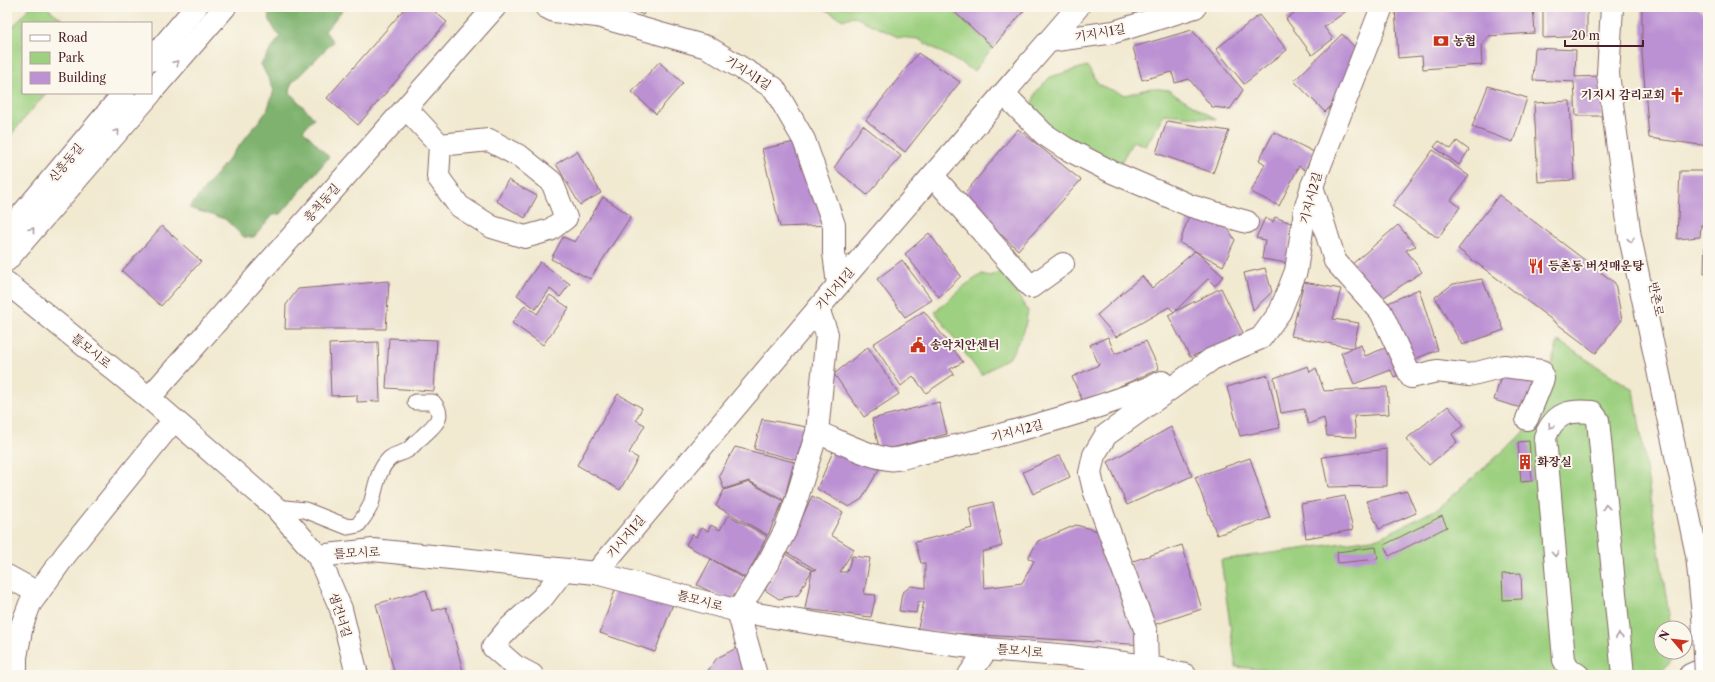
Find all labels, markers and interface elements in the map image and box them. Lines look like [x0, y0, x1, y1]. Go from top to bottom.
street label: 기지시1길 [1073, 21, 1127, 44]
legend [22, 22, 152, 94]
scale bar [1565, 22, 1643, 48]
text: 20 m [1571, 28, 1600, 43]
text: Road [58, 30, 88, 45]
bank icon: 농협 [1432, 32, 1450, 50]
place label: 농협 [1453, 33, 1476, 48]
text: Park [58, 50, 85, 65]
street label: 기지시1길 [723, 52, 774, 93]
one-way arrow [172, 60, 179, 68]
text: Building [58, 70, 106, 85]
church icon: 기지시 감리교회 [1668, 86, 1686, 104]
place label: 기지시 감리교회 [1581, 87, 1665, 102]
one-way arrow [112, 129, 119, 137]
street label: 신흥동길 [45, 140, 86, 185]
street label: 기지시2길 [1296, 170, 1325, 226]
street label: 흥척동길 [301, 180, 343, 225]
one-way arrow [27, 228, 34, 235]
one-way arrow [1626, 237, 1634, 243]
restaurant icon: 등촌동 버섯매운탕 [1527, 257, 1545, 275]
place label: 등촌동 버섯매운탕 [1548, 258, 1644, 273]
street label: 기시지1길 [812, 264, 857, 313]
street label: 반촌로 [1646, 280, 1667, 318]
street label: 틀모시로 [69, 330, 114, 371]
public building icon: 송악치안센터 [909, 336, 927, 354]
place label: 송악치안센터 [930, 337, 1000, 352]
street label: 기지시2길 [989, 416, 1045, 445]
one-way arrow [1548, 422, 1556, 429]
building icon: 화장실 [1516, 453, 1534, 471]
place label: 화장실 [1537, 454, 1572, 469]
one-way arrow [1602, 504, 1611, 510]
street label: 기시지1길 [603, 512, 648, 561]
street label: 틀모시로 [333, 544, 381, 561]
one-way arrow [1551, 551, 1560, 557]
street label: 틀모시로 [676, 587, 725, 614]
street label: 샘건너길 [326, 590, 355, 639]
north arrow [1653, 620, 1693, 660]
text: N [1656, 627, 1673, 643]
one-way arrow [1615, 633, 1624, 639]
street label: 틀모시로 [996, 641, 1044, 660]

